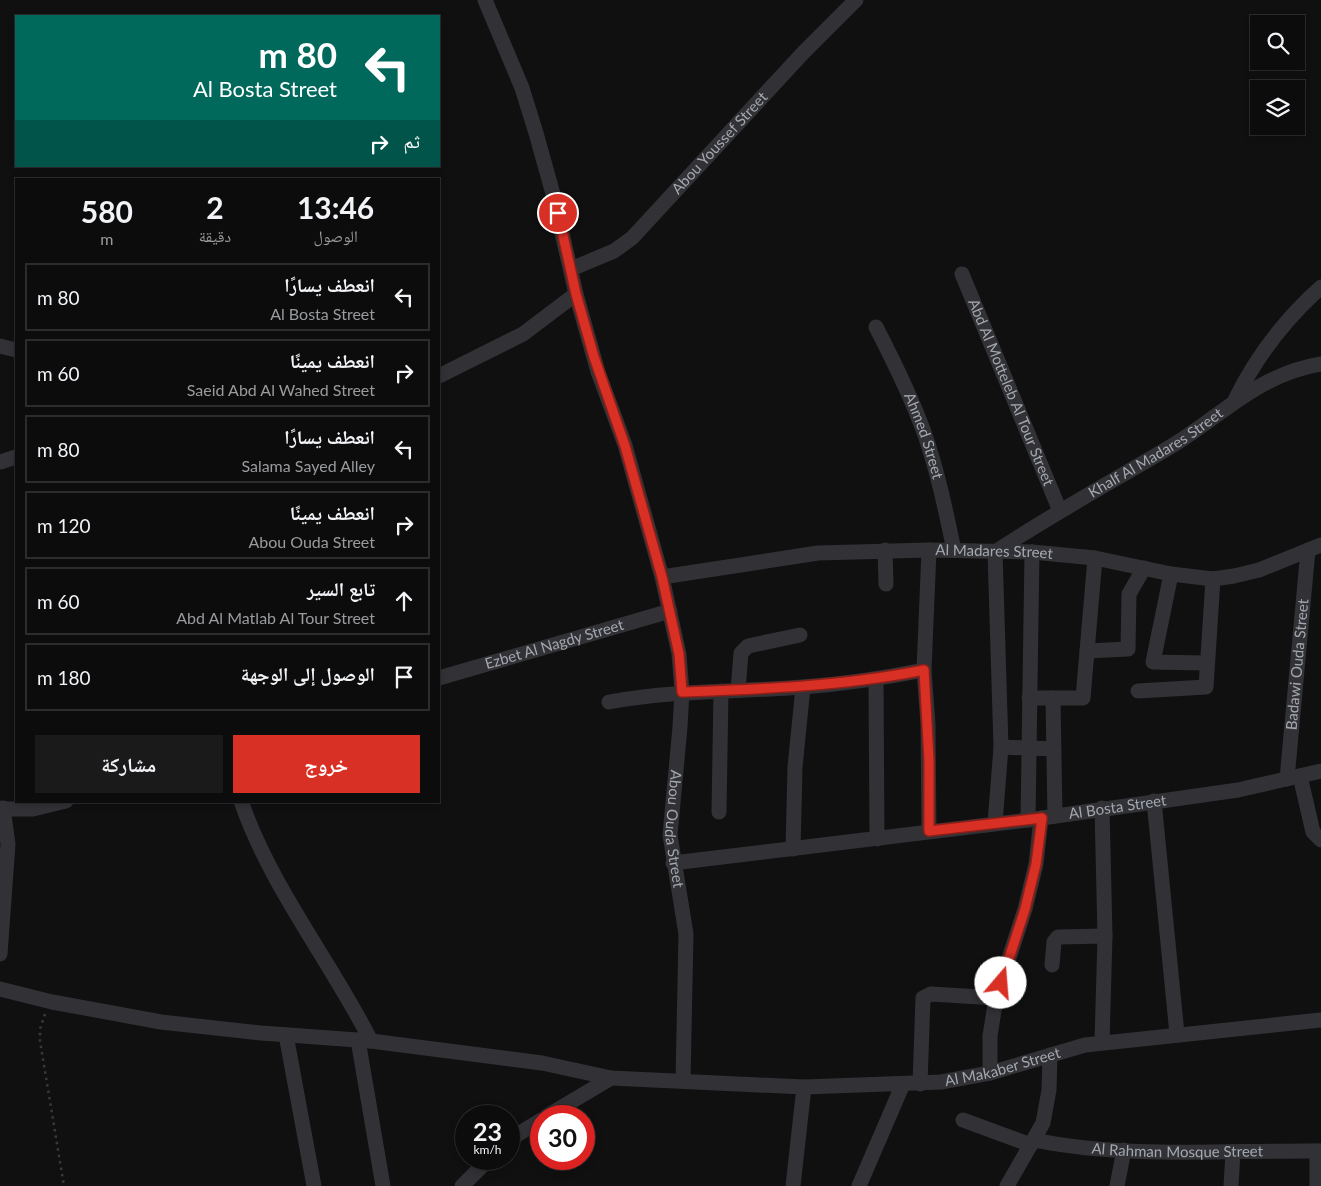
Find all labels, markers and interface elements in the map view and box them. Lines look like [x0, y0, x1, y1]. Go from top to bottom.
map controls [1250, 15, 1305, 135]
button: search [1250, 15, 1305, 70]
text: 80 m [259, 33, 337, 75]
icon: left [355, 35, 420, 100]
text: Al Bosta Street [193, 75, 337, 102]
button: layers [1250, 80, 1305, 135]
street label: Abou Youssef Street [667, 87, 771, 197]
text: ثم [403, 129, 420, 152]
icon: right [365, 130, 393, 158]
text: 2 [206, 189, 224, 225]
text: 13:46 [297, 189, 374, 225]
pin [537, 192, 579, 234]
text: 580 [81, 193, 133, 229]
icon: arrive [544, 199, 572, 227]
text: دقيقة [199, 226, 231, 245]
text: الوصول [313, 226, 358, 245]
text: m [100, 229, 113, 248]
text: انعطف يسارًا [284, 273, 375, 296]
icon: left [390, 283, 418, 311]
text: 80 m [37, 286, 80, 309]
street label: Abd Al Motteleb Al Tour Street [965, 296, 1059, 489]
text: Al Bosta Street [270, 304, 375, 323]
text: انعطف يمينًا [290, 349, 375, 372]
icon: right [390, 359, 418, 387]
text: 60 m [37, 362, 80, 385]
text: Saeid Abd Al Wahed Street [187, 380, 375, 399]
street label: Ahmed Street [901, 389, 948, 481]
street label: Khalf Al Madares Street [1085, 403, 1226, 501]
text: انعطف يسارًا [284, 425, 375, 448]
icon: left [390, 435, 418, 463]
text: 80 m [37, 438, 80, 461]
text: Salama Sayed Alley [241, 456, 375, 475]
text: انعطف يمينًا [290, 501, 375, 524]
icon: right [390, 511, 418, 539]
text: 120 m [37, 514, 91, 537]
text: Abou Ouda Street [248, 532, 375, 551]
street label: Al Madares Street [935, 540, 1054, 562]
text: تابع السير [307, 577, 375, 600]
icon: ahead [390, 587, 418, 615]
text: 60 m [37, 590, 80, 613]
street label: Badawi Ouda Street [1282, 597, 1312, 731]
text: Abd Al Matlab Al Tour Street [176, 608, 375, 627]
street label: Ezbet Al Nagdy Street [483, 615, 626, 672]
text: الوصول إلى الوجهة [241, 662, 375, 685]
icon: arrive [390, 663, 418, 691]
text: 180 m [37, 666, 91, 689]
button: مشاركة [35, 735, 223, 793]
button: خروج [233, 735, 420, 793]
street label: Abou Ouda Street [662, 769, 688, 890]
street label: Al Bosta Street [1067, 790, 1168, 822]
position arrow [974, 956, 1026, 1008]
street label: Al Makaber Street [943, 1043, 1063, 1089]
speed limit sign: 30 [530, 1105, 595, 1170]
text: 23 [473, 1116, 502, 1146]
street label: Al Rahman Mosque Street [1091, 1138, 1264, 1160]
text: km/h [473, 1142, 502, 1157]

